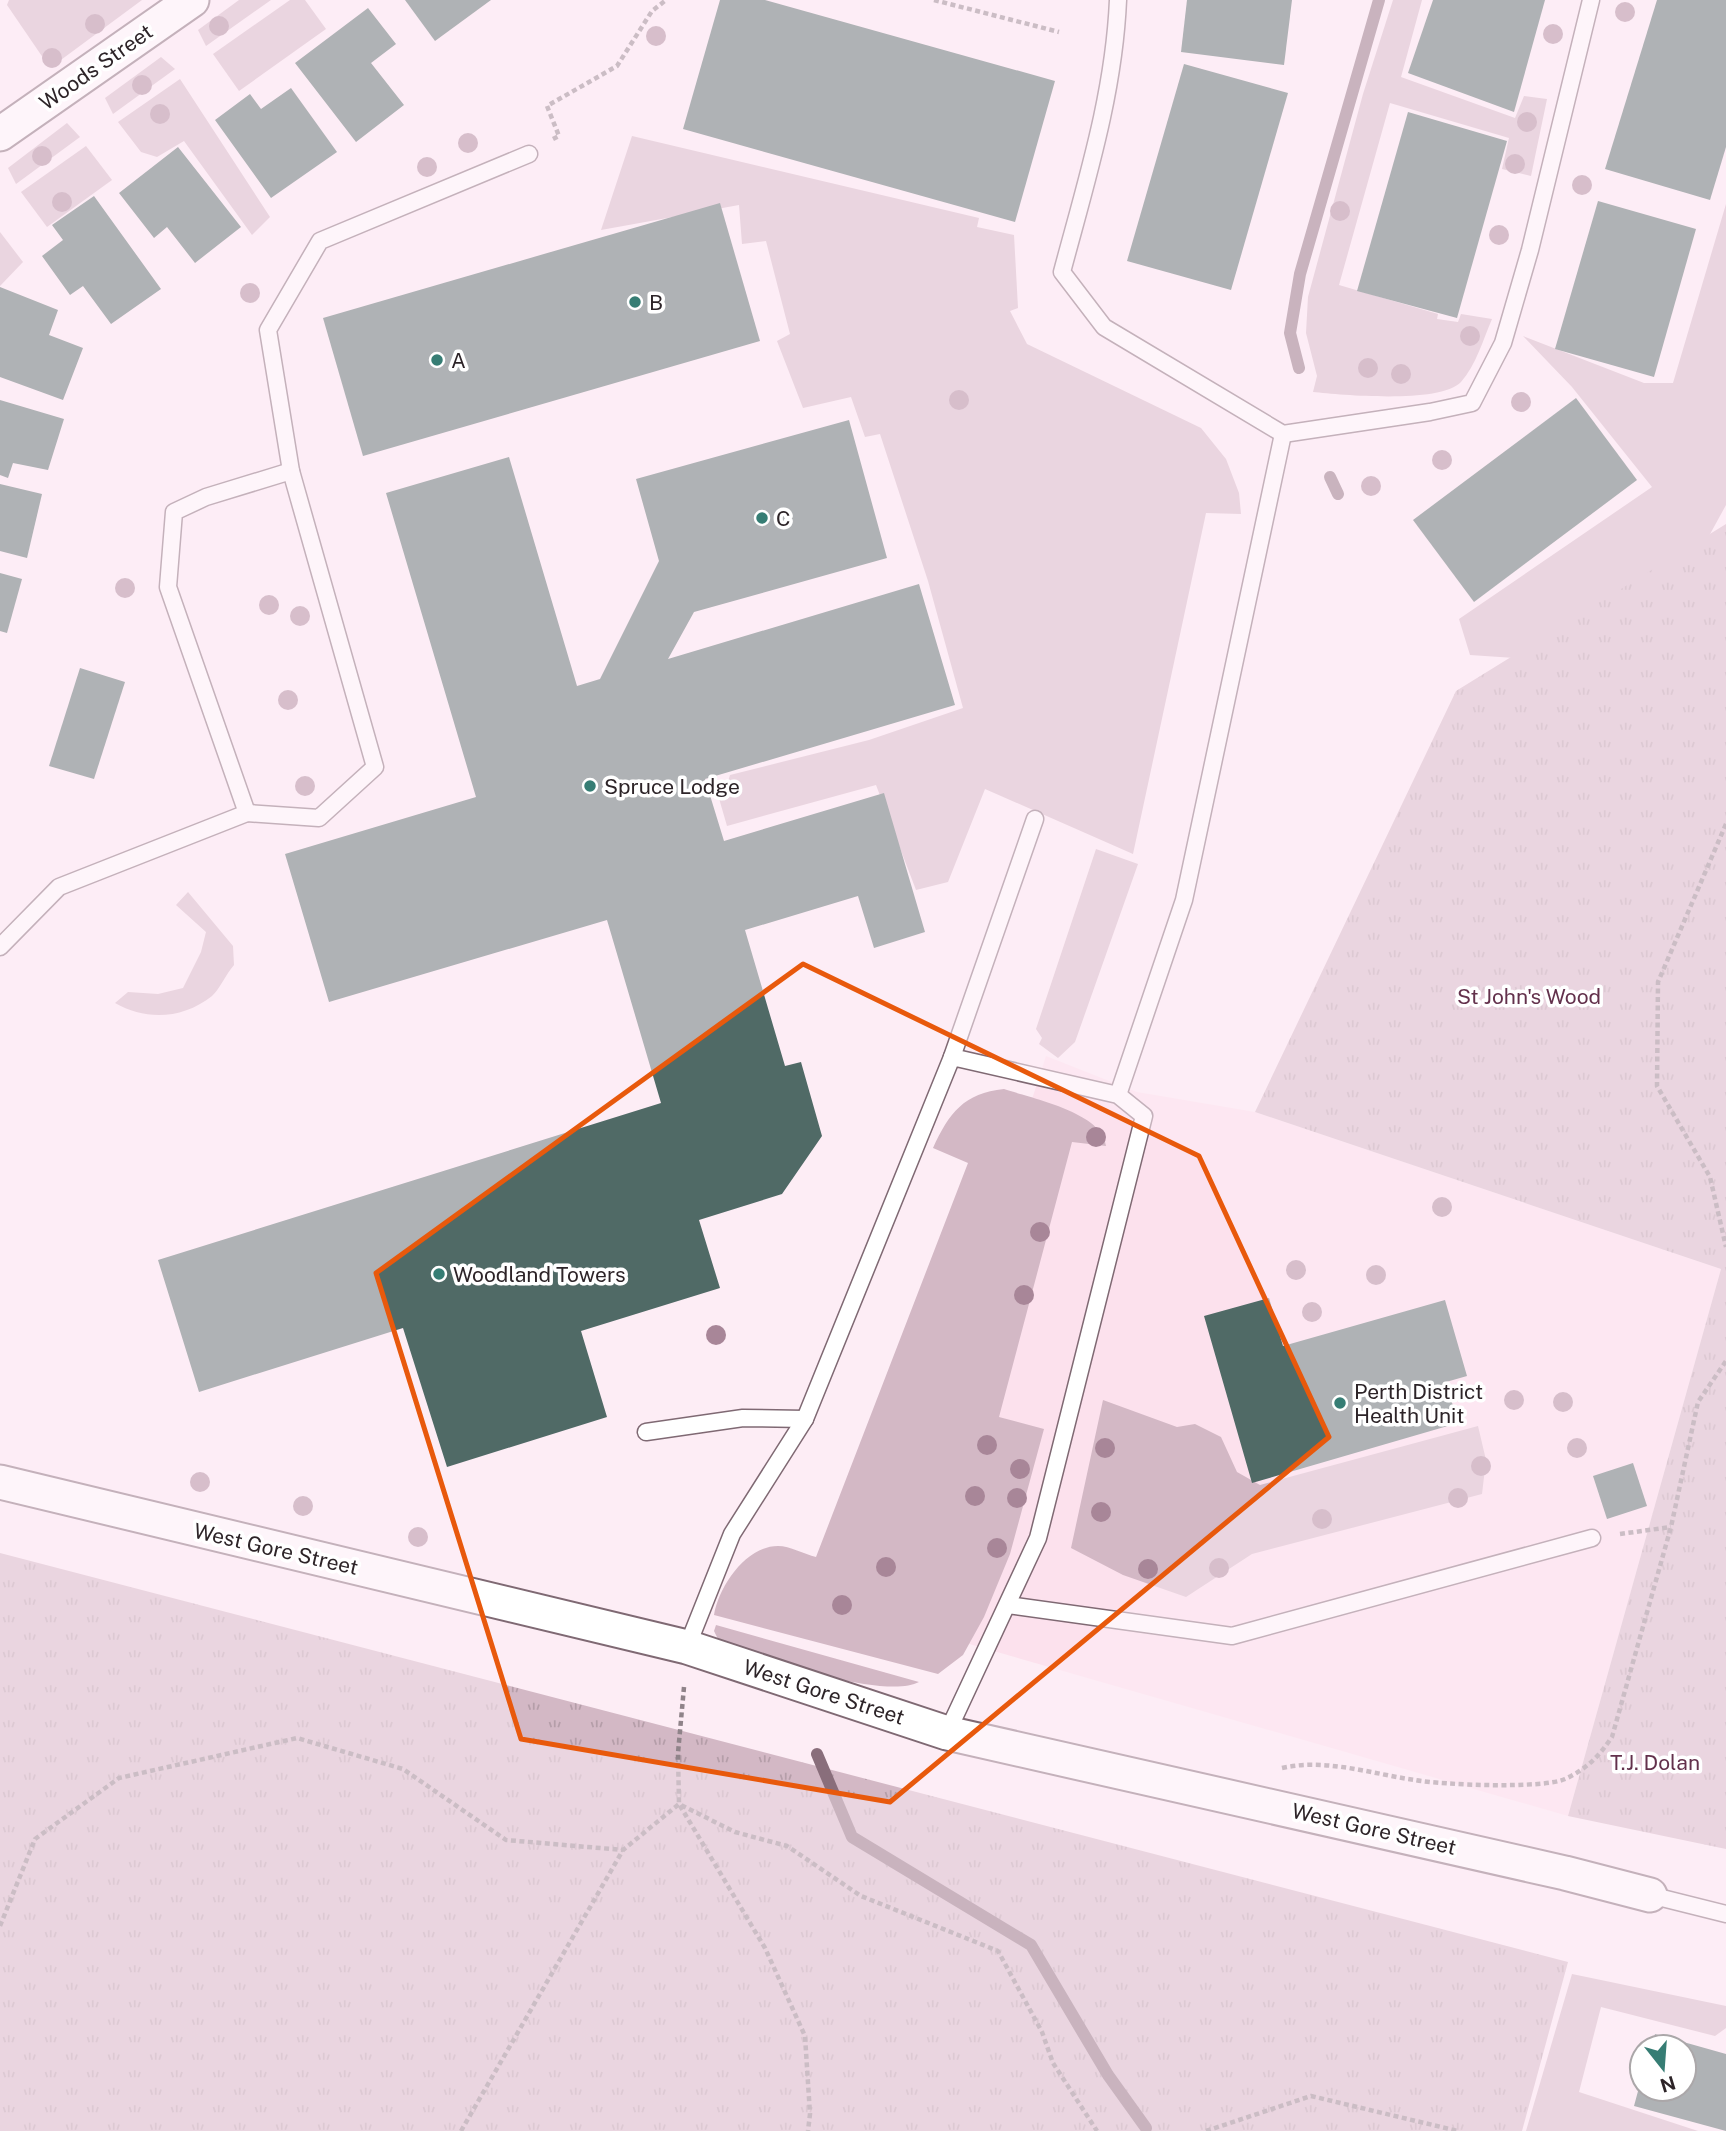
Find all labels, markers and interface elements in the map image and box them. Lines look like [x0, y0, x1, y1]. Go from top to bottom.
street label: Woods Street [35, 19, 157, 115]
place label: B [649, 290, 663, 315]
marker: B [627, 294, 643, 310]
place label: A [451, 348, 466, 373]
marker: A [429, 352, 445, 368]
place label: C [776, 506, 790, 531]
marker: C [754, 510, 770, 526]
place label: Spruce Lodge [604, 774, 740, 799]
marker: Spruce Lodge [582, 778, 598, 794]
park label: St John's Wood [1457, 984, 1601, 1009]
place label: Woodland Towers [453, 1262, 626, 1287]
marker: Woodland Towers [431, 1266, 447, 1282]
place label: Perth District Health Unit [1354, 1379, 1483, 1428]
marker: Perth District Health Unit [1332, 1395, 1348, 1411]
street label: West Gore Street [191, 1518, 361, 1580]
street label: West Gore Street [740, 1654, 908, 1730]
park label: T.J. Dolan [1610, 1750, 1700, 1775]
street label: West Gore Street [1289, 1798, 1459, 1860]
north arrow [1628, 2033, 1698, 2103]
text: N [1658, 2072, 1678, 2097]

